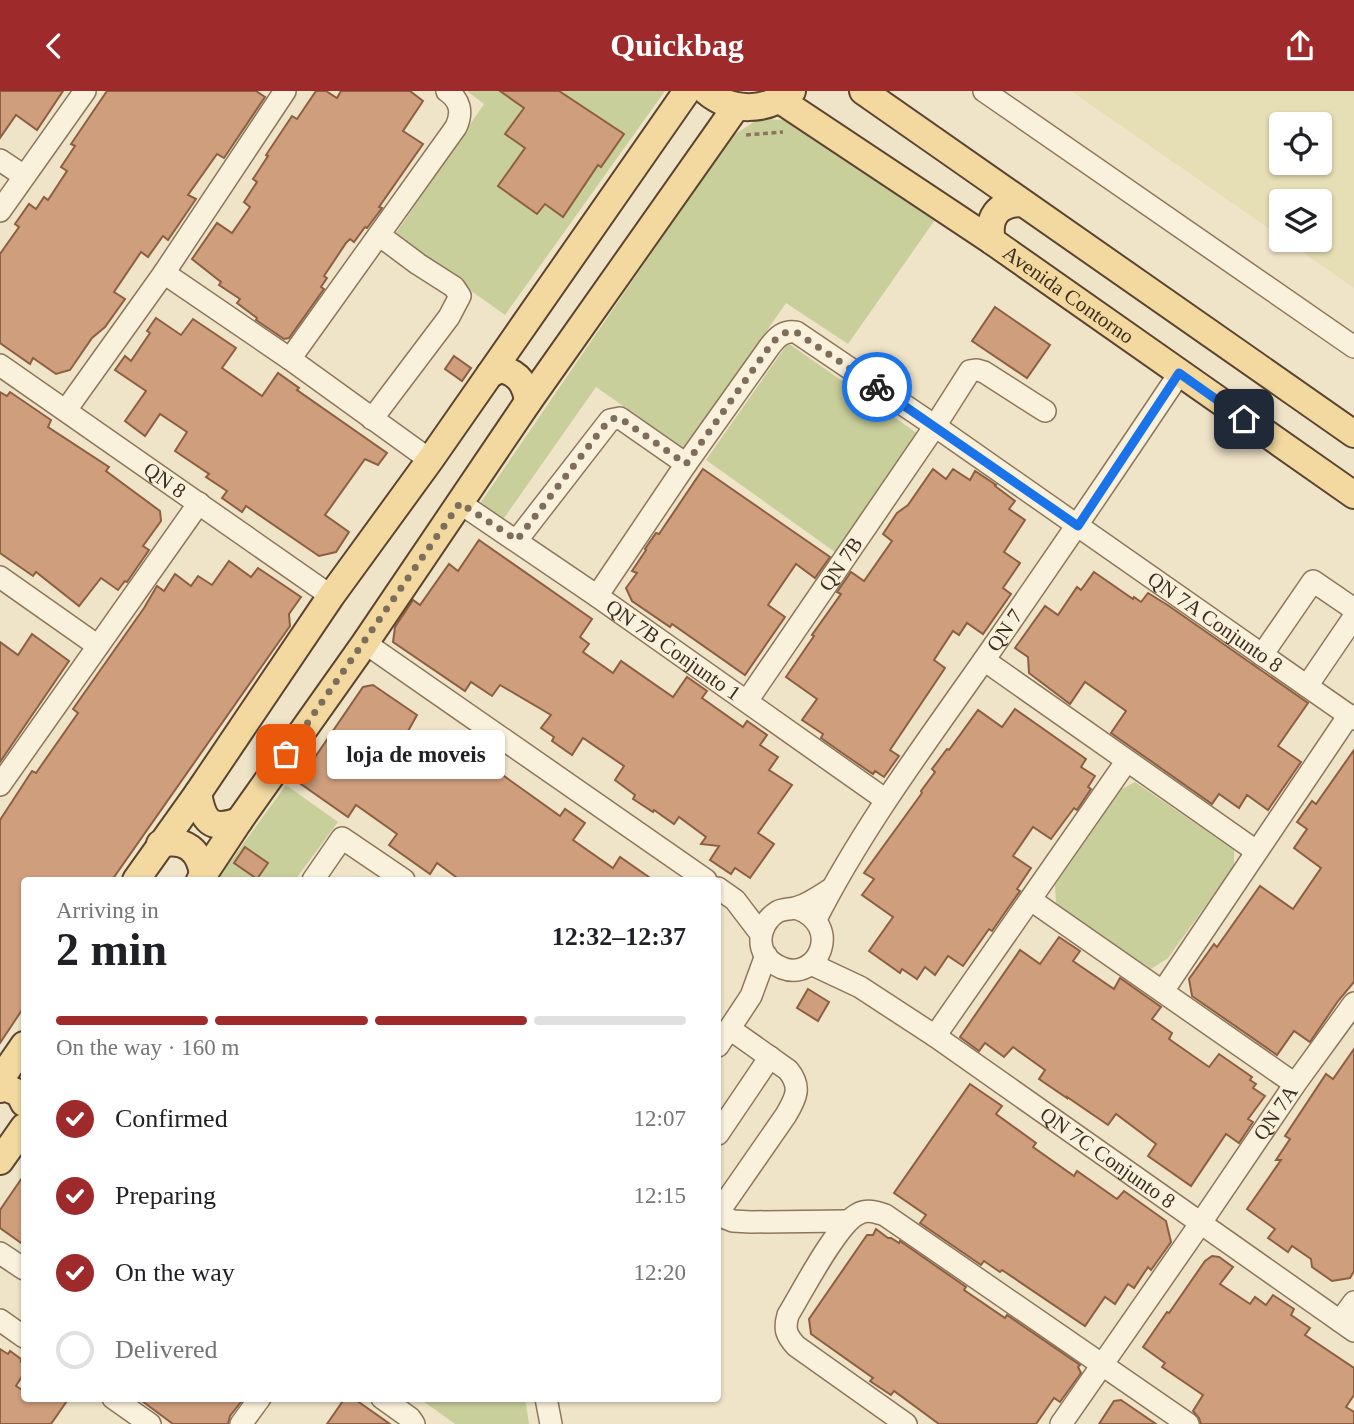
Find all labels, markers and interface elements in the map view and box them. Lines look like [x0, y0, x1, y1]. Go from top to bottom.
icon: back [35, 27, 73, 65]
text: Quickbag [610, 27, 744, 63]
icon: share [1281, 27, 1319, 65]
map controls [1269, 112, 1332, 252]
button: locate [1269, 112, 1332, 175]
button: layers [1269, 189, 1332, 252]
street label: Avenida Contorno [998, 241, 1138, 349]
courier [842, 352, 912, 422]
icon: bike [858, 368, 896, 406]
pin [1214, 389, 1274, 449]
icon: home [1225, 400, 1263, 438]
street label: QN 8 [139, 457, 191, 503]
street label: QN 7B [814, 532, 868, 596]
street label: QN 7A Conjunto 8 [1143, 566, 1287, 677]
street label: QN 7B Conjunto 1 [601, 594, 745, 706]
street label: QN 7 [982, 605, 1028, 656]
pin [256, 724, 316, 784]
callout: loja de moveis [328, 729, 506, 779]
icon: bag [267, 735, 305, 773]
text: loja de moveis [346, 742, 486, 767]
text: Arriving in [56, 898, 159, 923]
text: 12:32–12:37 [552, 922, 686, 951]
text: 2 min [56, 924, 167, 975]
text: On the way · 160 m [56, 1035, 239, 1060]
street label: QN 7A [1248, 1080, 1303, 1145]
icon: check [56, 1100, 94, 1138]
street label: QN 7C Conjunto 8 [1036, 1102, 1180, 1213]
text: Confirmed [115, 1104, 228, 1133]
text: 12:07 [634, 1106, 686, 1131]
icon: check [56, 1177, 94, 1215]
text: Preparing [115, 1181, 216, 1210]
text: 12:15 [634, 1183, 686, 1208]
icon: check [56, 1254, 94, 1292]
text: On the way [115, 1258, 235, 1287]
text: 12:20 [634, 1260, 686, 1285]
text: Delivered [115, 1335, 218, 1364]

